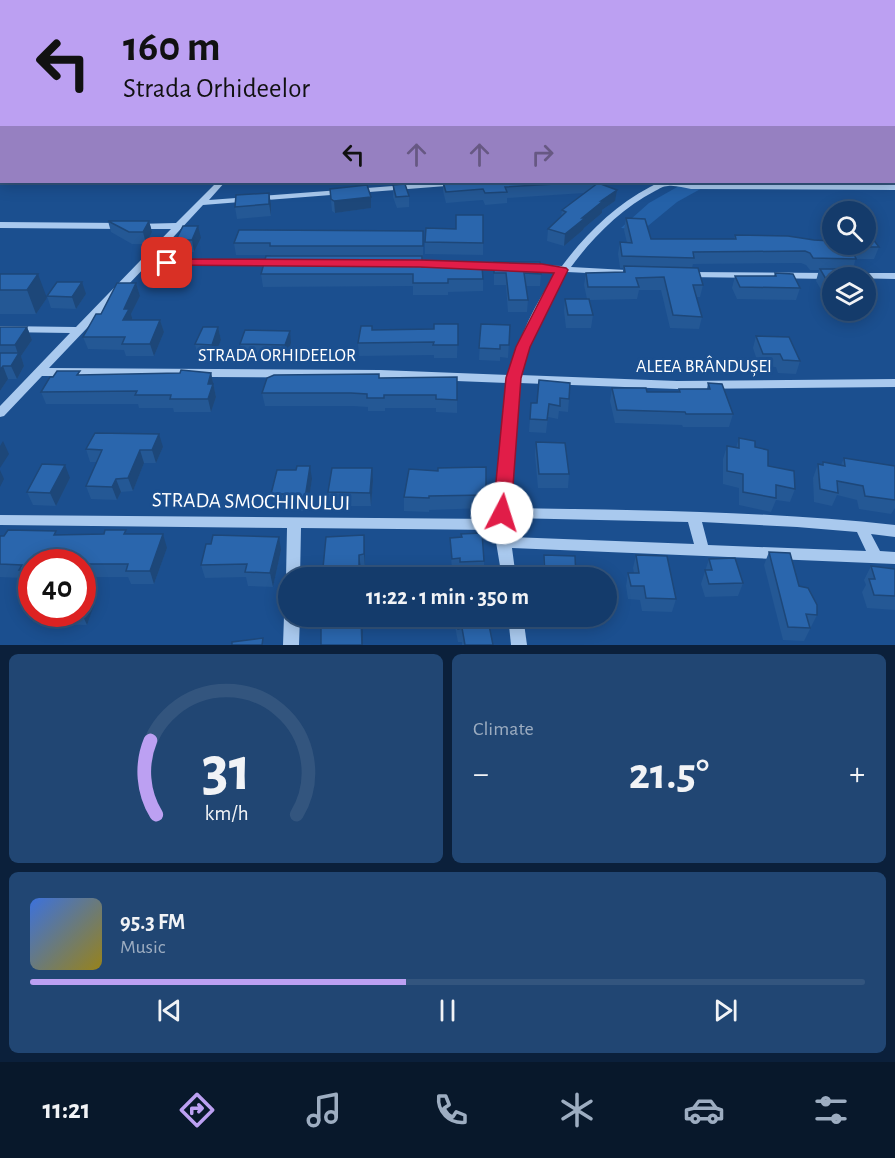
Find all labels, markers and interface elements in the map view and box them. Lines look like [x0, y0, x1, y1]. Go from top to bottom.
icon: left [24, 24, 102, 102]
text: 160 m [123, 26, 221, 68]
text: Strada Orhideelor [123, 75, 310, 102]
icon: left [337, 138, 370, 171]
icon: ahead [400, 138, 433, 171]
icon: ahead [463, 138, 496, 171]
icon: right [526, 138, 559, 171]
map controls [822, 201, 876, 321]
button: search [822, 201, 876, 255]
pin [141, 237, 192, 288]
icon: arrive [150, 246, 183, 279]
button: layers [822, 267, 876, 321]
street label: STRADA ORHIDEELOR [198, 347, 356, 365]
street label: ALEEA BRÂNDUȘEI [636, 355, 772, 377]
position arrow [470, 481, 534, 545]
street label: STRADA SMOCHINULUI [152, 489, 350, 514]
speed limit sign: 40 [18, 549, 96, 627]
text: 11:22 · 1 min · 350 m [366, 586, 529, 608]
text: Climate [473, 719, 534, 739]
text: 31 [201, 739, 251, 801]
text: 21.5° [629, 752, 709, 797]
text: − [473, 758, 489, 791]
text: + [849, 758, 865, 791]
text: km/h [204, 804, 248, 825]
text: 95.3 FM [120, 911, 185, 933]
text: Music [120, 937, 166, 957]
icon: previous [153, 994, 186, 1027]
icon: pause [431, 994, 464, 1027]
icon: next [709, 994, 742, 1027]
icon: directions [176, 1089, 218, 1131]
icon: music [303, 1089, 345, 1131]
icon: phone [430, 1089, 472, 1131]
icon: climate [556, 1089, 598, 1131]
icon: car [683, 1089, 725, 1131]
icon: filters [810, 1089, 852, 1131]
text: 11:21 [42, 1096, 91, 1123]

